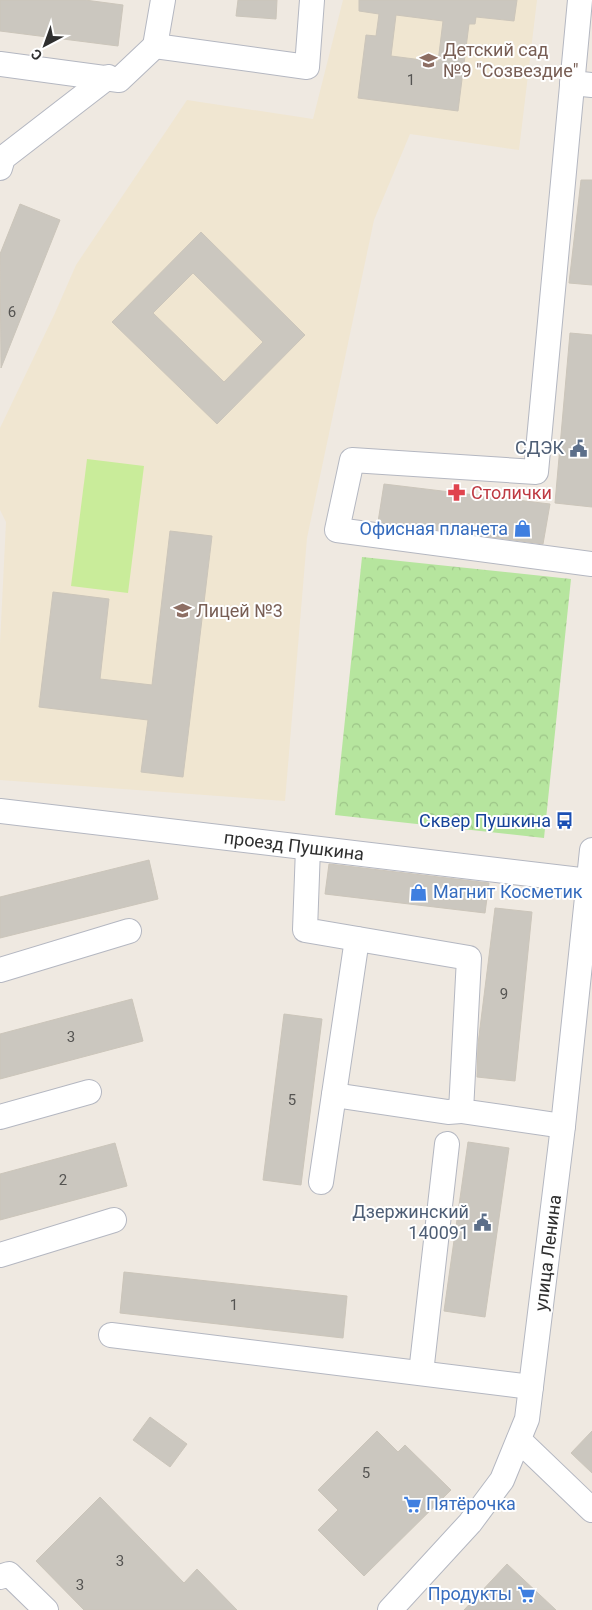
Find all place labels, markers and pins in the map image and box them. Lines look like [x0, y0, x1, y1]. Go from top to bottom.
place label: Детский сад №9 "Созвездие" [443, 39, 578, 81]
school or university icon: Детский сад №9 "Созвездие" [419, 50, 439, 70]
place label: СДЭК [515, 437, 564, 458]
public building icon: СДЭК [568, 438, 588, 458]
place label: Столички [471, 482, 552, 503]
pharmacy icon: Столички [447, 483, 467, 503]
place label: Офисная планета [360, 518, 508, 539]
shop icon: Офисная планета [512, 519, 532, 539]
place label: Лицей №3 [196, 600, 283, 621]
school or university icon: Лицей №3 [172, 601, 192, 621]
place label: Сквер Пушкина [419, 810, 551, 831]
bus stop icon: Сквер Пушкина [555, 811, 575, 831]
place label: Магнит Косметик [433, 881, 583, 902]
shop icon: Магнит Косметик [409, 882, 429, 902]
place label: Дзержинский 140091 [352, 1201, 469, 1243]
public building icon: Дзержинский 140091 [473, 1212, 493, 1232]
place label: Пятёрочка [426, 1493, 516, 1514]
supermarket icon: Пятёрочка [402, 1494, 422, 1514]
place label: Продукты [428, 1583, 512, 1604]
supermarket icon: Продукты [516, 1584, 536, 1604]

